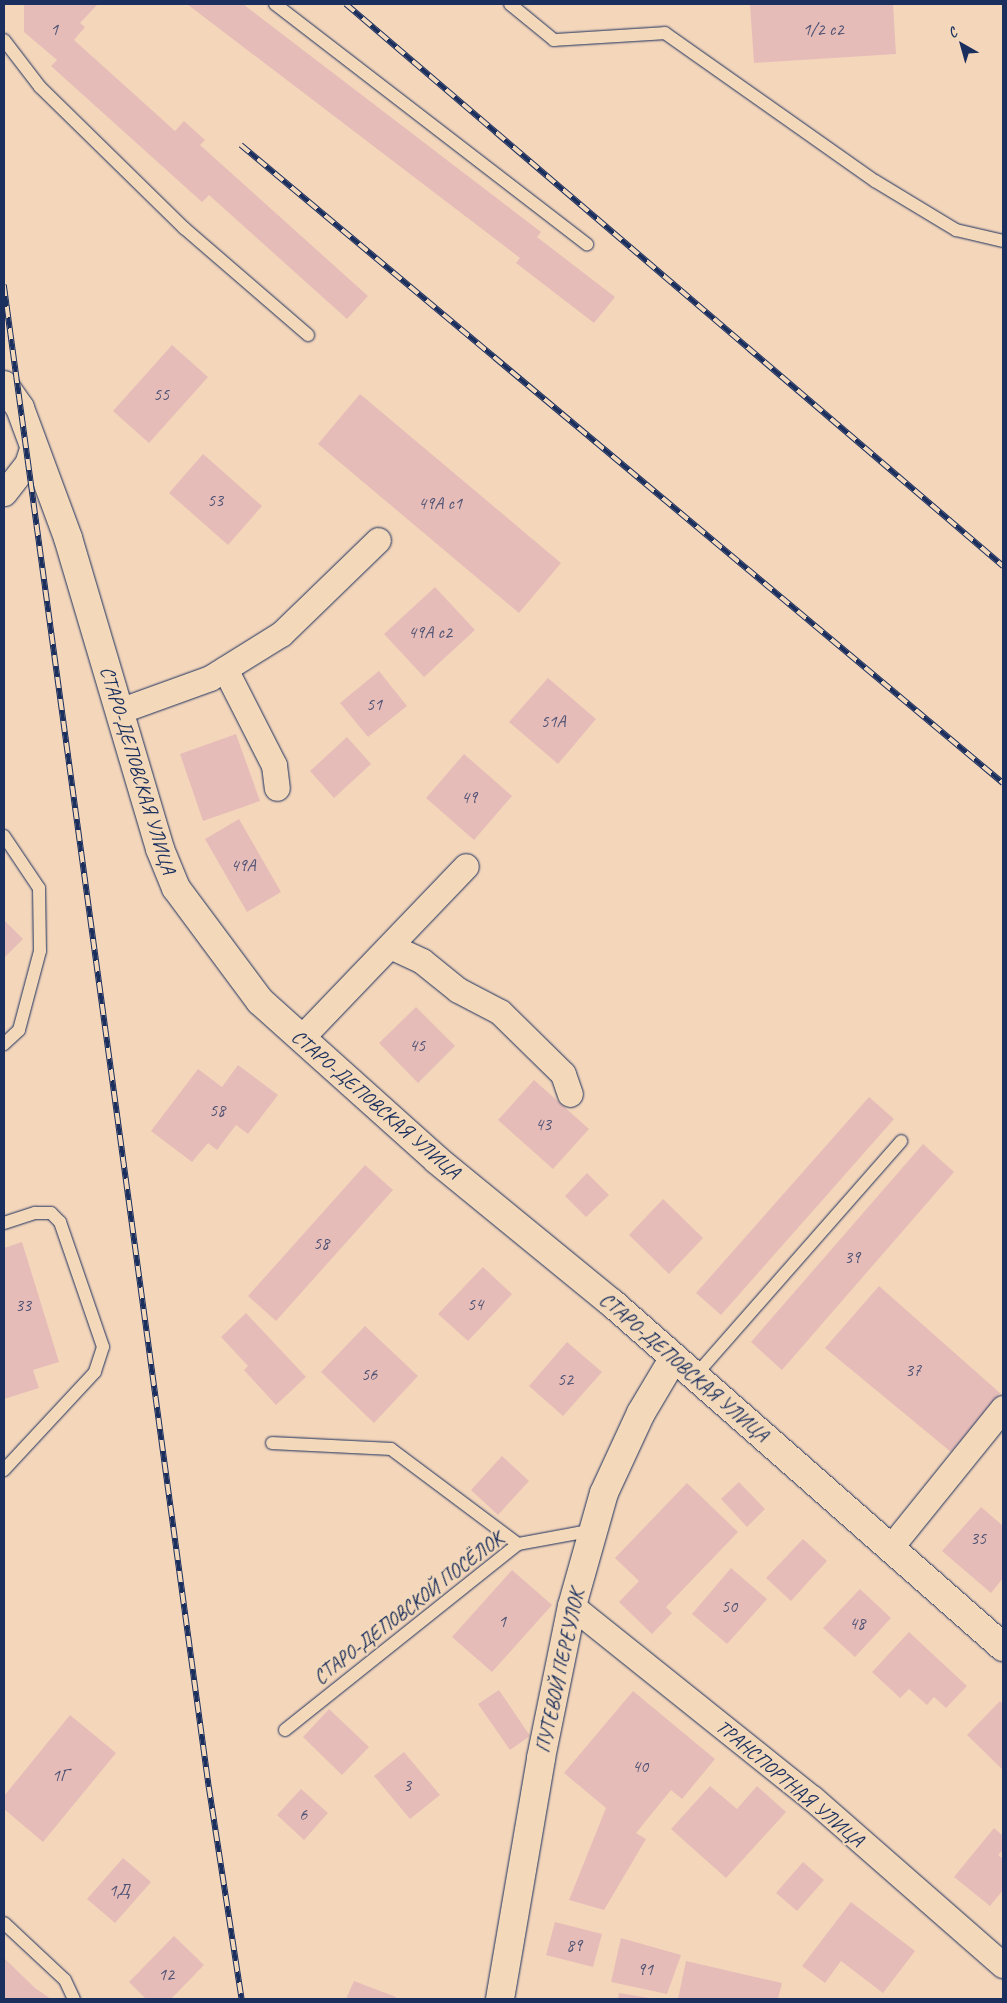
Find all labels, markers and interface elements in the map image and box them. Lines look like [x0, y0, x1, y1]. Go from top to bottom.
house number: 1 [50, 18, 58, 40]
house number: 1/2 с2 [803, 18, 843, 40]
north arrow [937, 20, 987, 70]
text: С [945, 24, 960, 42]
house number: 55 [153, 383, 169, 405]
house number: 53 [207, 489, 223, 511]
house number: 49А с1 [418, 492, 462, 514]
house number: 49А с2 [408, 621, 452, 643]
street label: СТАРО-ДЕПОВСКАЯ УЛИЦА [95, 664, 181, 876]
house number: 51 [366, 693, 382, 715]
house number: 51А [540, 710, 566, 732]
house number: 49 [461, 786, 477, 808]
house number: 49А [230, 854, 256, 876]
street label: СТАРО-ДЕПОВСКАЯ УЛИЦА [287, 1024, 465, 1184]
house number: 45 [409, 1034, 425, 1056]
house number: 58 [209, 1099, 225, 1121]
house number: 43 [535, 1113, 551, 1135]
house number: 58 [313, 1232, 329, 1254]
house number: 39 [844, 1246, 860, 1268]
street label: СТАРО-ДЕПОВСКАЯ УЛИЦА [595, 1287, 773, 1447]
house number: 54 [467, 1293, 483, 1315]
house number: 33 [15, 1294, 31, 1316]
house number: 37 [905, 1359, 921, 1381]
house number: 56 [361, 1363, 377, 1385]
house number: 52 [557, 1368, 573, 1390]
street label: СТАРО-ДЕПОВСКОЙ ПОСЁЛОК [309, 1527, 507, 1689]
house number: 35 [970, 1527, 986, 1549]
street label: ПУТЕВОЙ ПЕРЕУЛОК [531, 1587, 589, 1755]
house number: 50 [721, 1595, 737, 1617]
house number: 1 [498, 1610, 506, 1632]
house number: 48 [849, 1612, 865, 1634]
street label: ТРАНСПОРТНАЯ УЛИЦА [711, 1714, 869, 1852]
house number: 40 [632, 1755, 648, 1777]
house number: 1Г [52, 1764, 68, 1786]
house number: 3 [403, 1774, 411, 1796]
house number: 6 [299, 1803, 307, 1825]
house number: 1Д [108, 1879, 130, 1901]
house number: 89 [566, 1934, 582, 1956]
house number: 91 [637, 1958, 653, 1980]
house number: 12 [158, 1963, 174, 1985]

